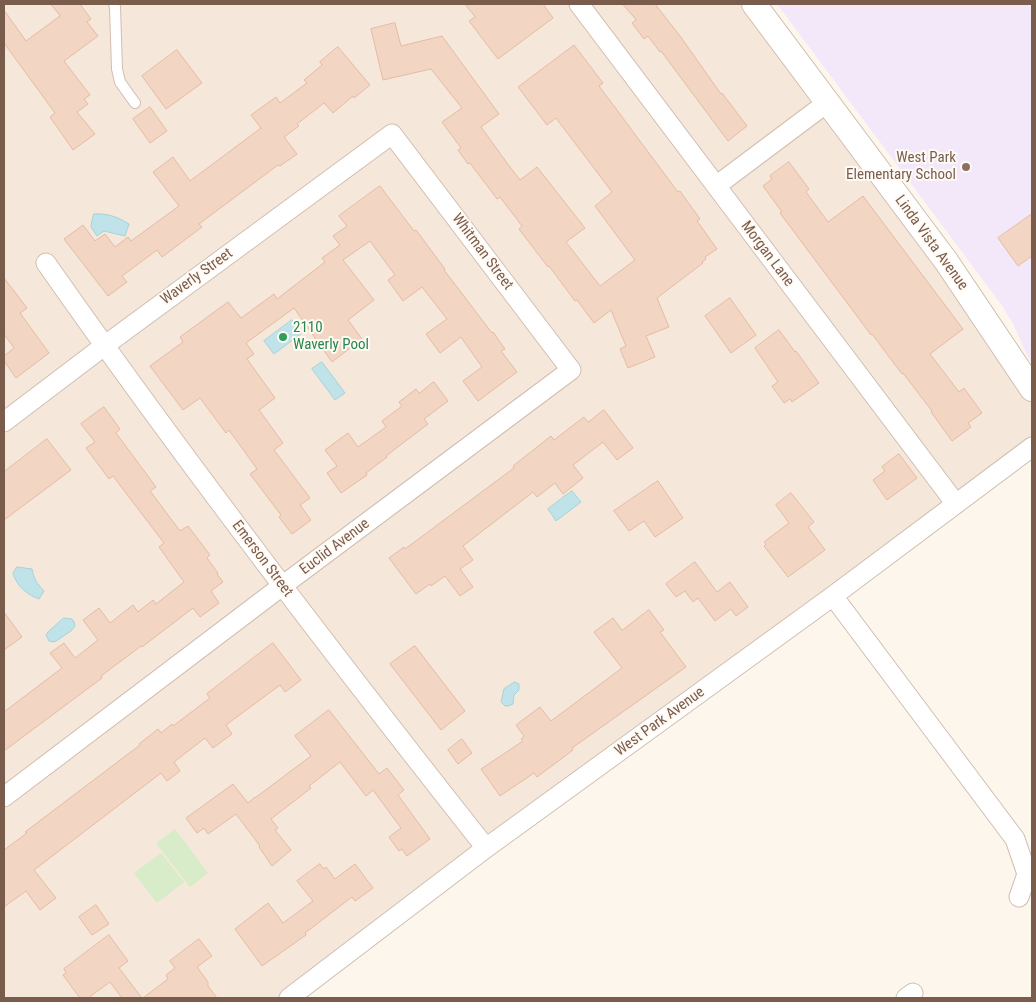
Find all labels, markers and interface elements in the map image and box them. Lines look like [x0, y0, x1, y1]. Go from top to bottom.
place label: West Park Elementary School [846, 149, 956, 184]
marker: West Park Elementary School [960, 161, 972, 173]
street label: Linda Vista Avenue [891, 192, 971, 294]
street label: Whitman Street [447, 210, 517, 294]
street label: Morgan Lane [737, 218, 797, 290]
street label: Waverly Street [158, 245, 236, 309]
place label: 2110 Waverly Pool [293, 319, 369, 354]
marker: 2110 Waverly Pool [277, 331, 289, 343]
street label: Euclid Avenue [297, 515, 373, 579]
street label: Emerson Street [228, 517, 296, 601]
street label: West Park Avenue [612, 683, 708, 761]

